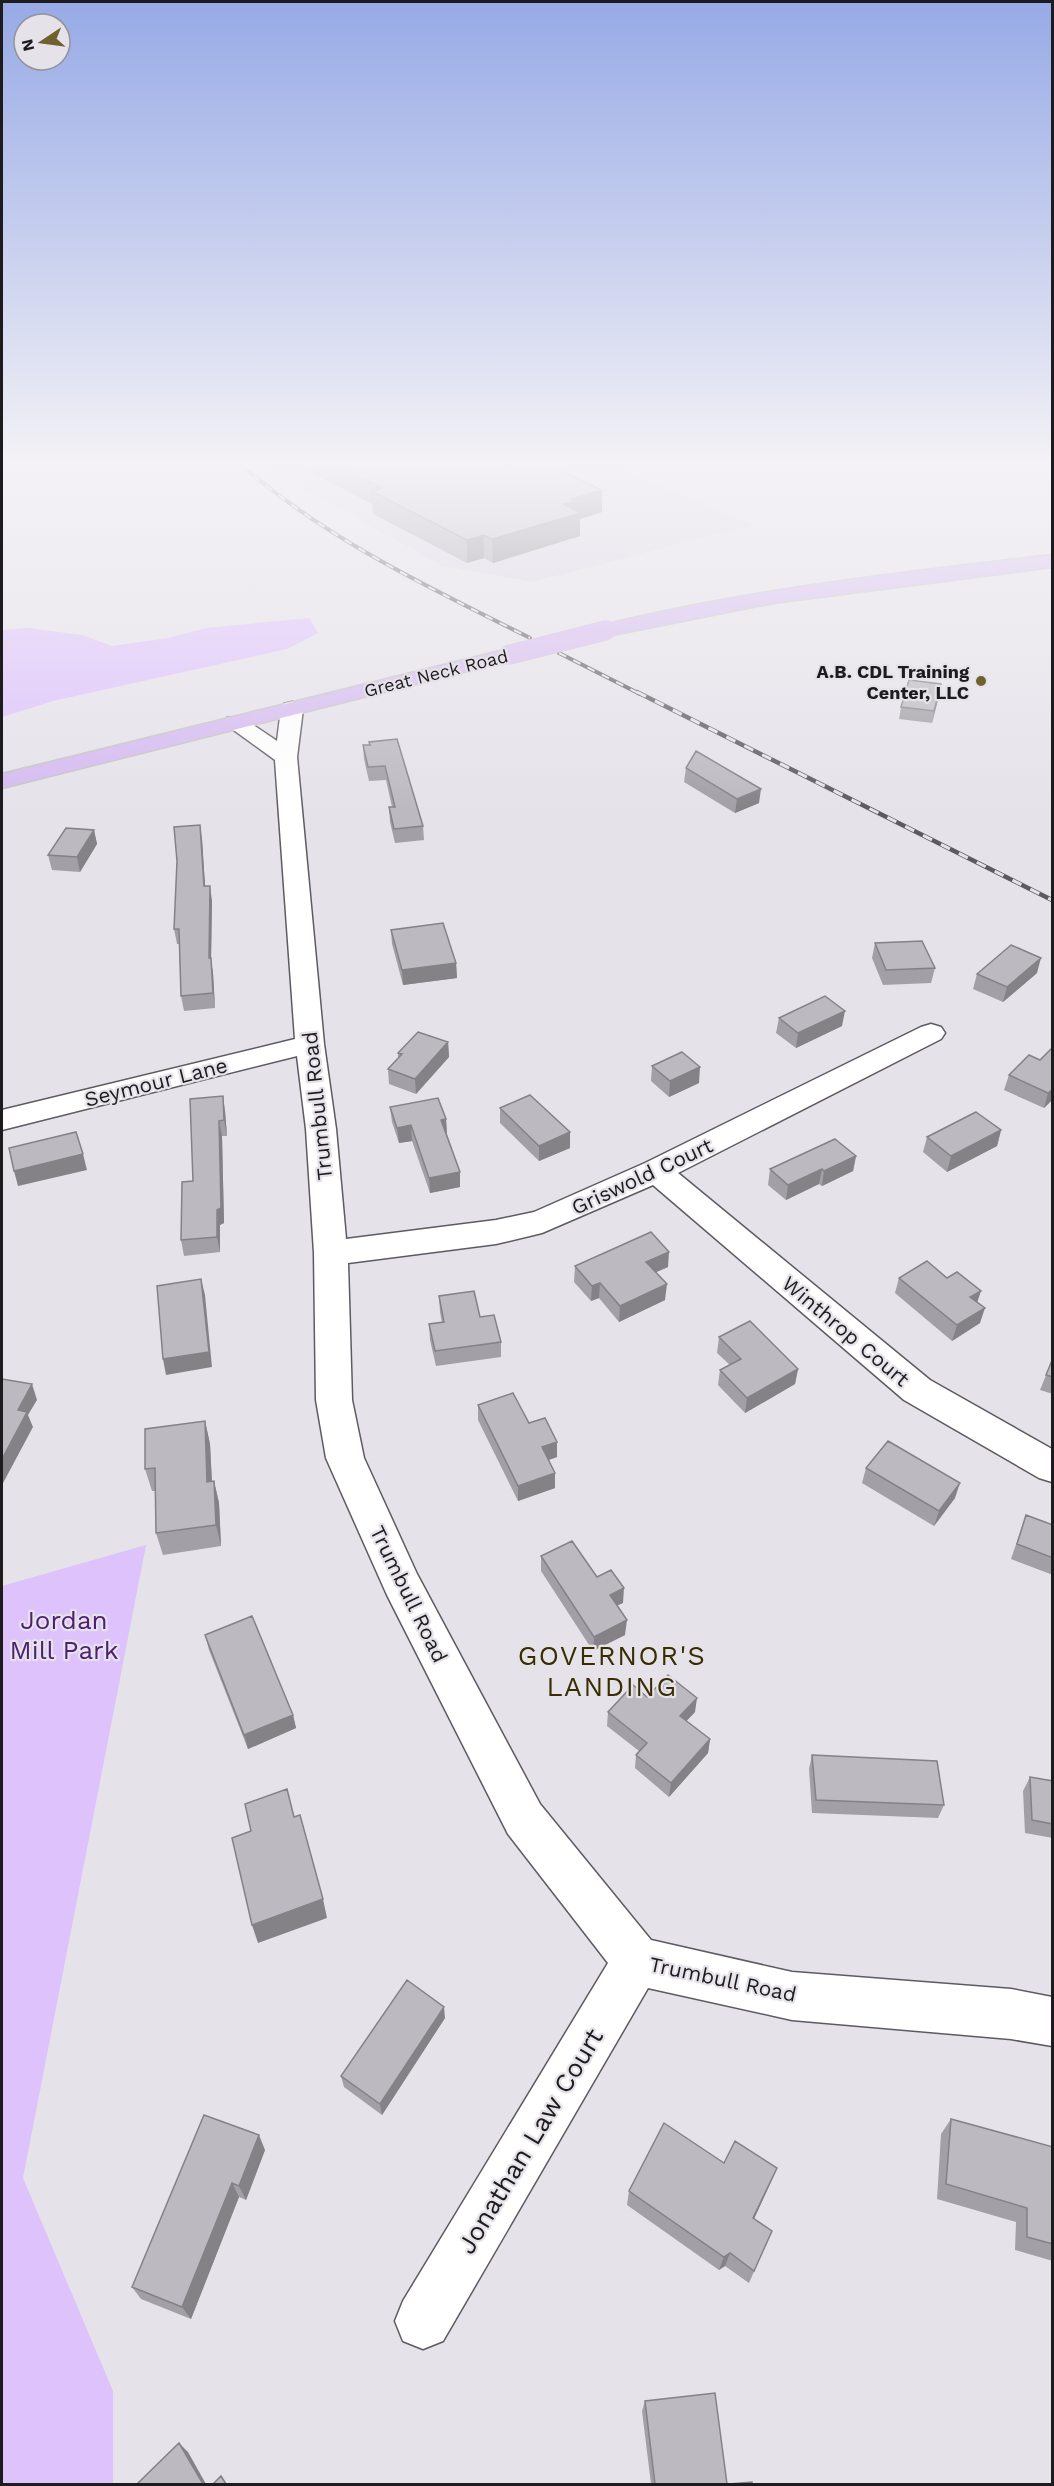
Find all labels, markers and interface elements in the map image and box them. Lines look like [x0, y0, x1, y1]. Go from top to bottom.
north arrow [12, 12, 72, 72]
text: N [17, 37, 38, 53]
street label: Great Neck Road [362, 645, 510, 701]
place label: A.B. CDL Training Center, LLC [816, 661, 970, 703]
marker: A.B. CDL Training Center, LLC [974, 674, 988, 688]
street label: Trumbull Road [297, 1030, 337, 1182]
street label: Seymour Lane [82, 1052, 230, 1112]
street label: Griswold Court [567, 1132, 717, 1220]
street label: Winthrop Court [777, 1271, 915, 1392]
street label: Trumbull Road [365, 1521, 453, 1667]
park label: Jordan Mill Park [10, 1605, 119, 1665]
district label: GOVERNOR'S LANDING [518, 1640, 706, 1703]
street label: Trumbull Road [647, 1951, 799, 2007]
street label: Jonathan Law Court [451, 2023, 609, 2259]

